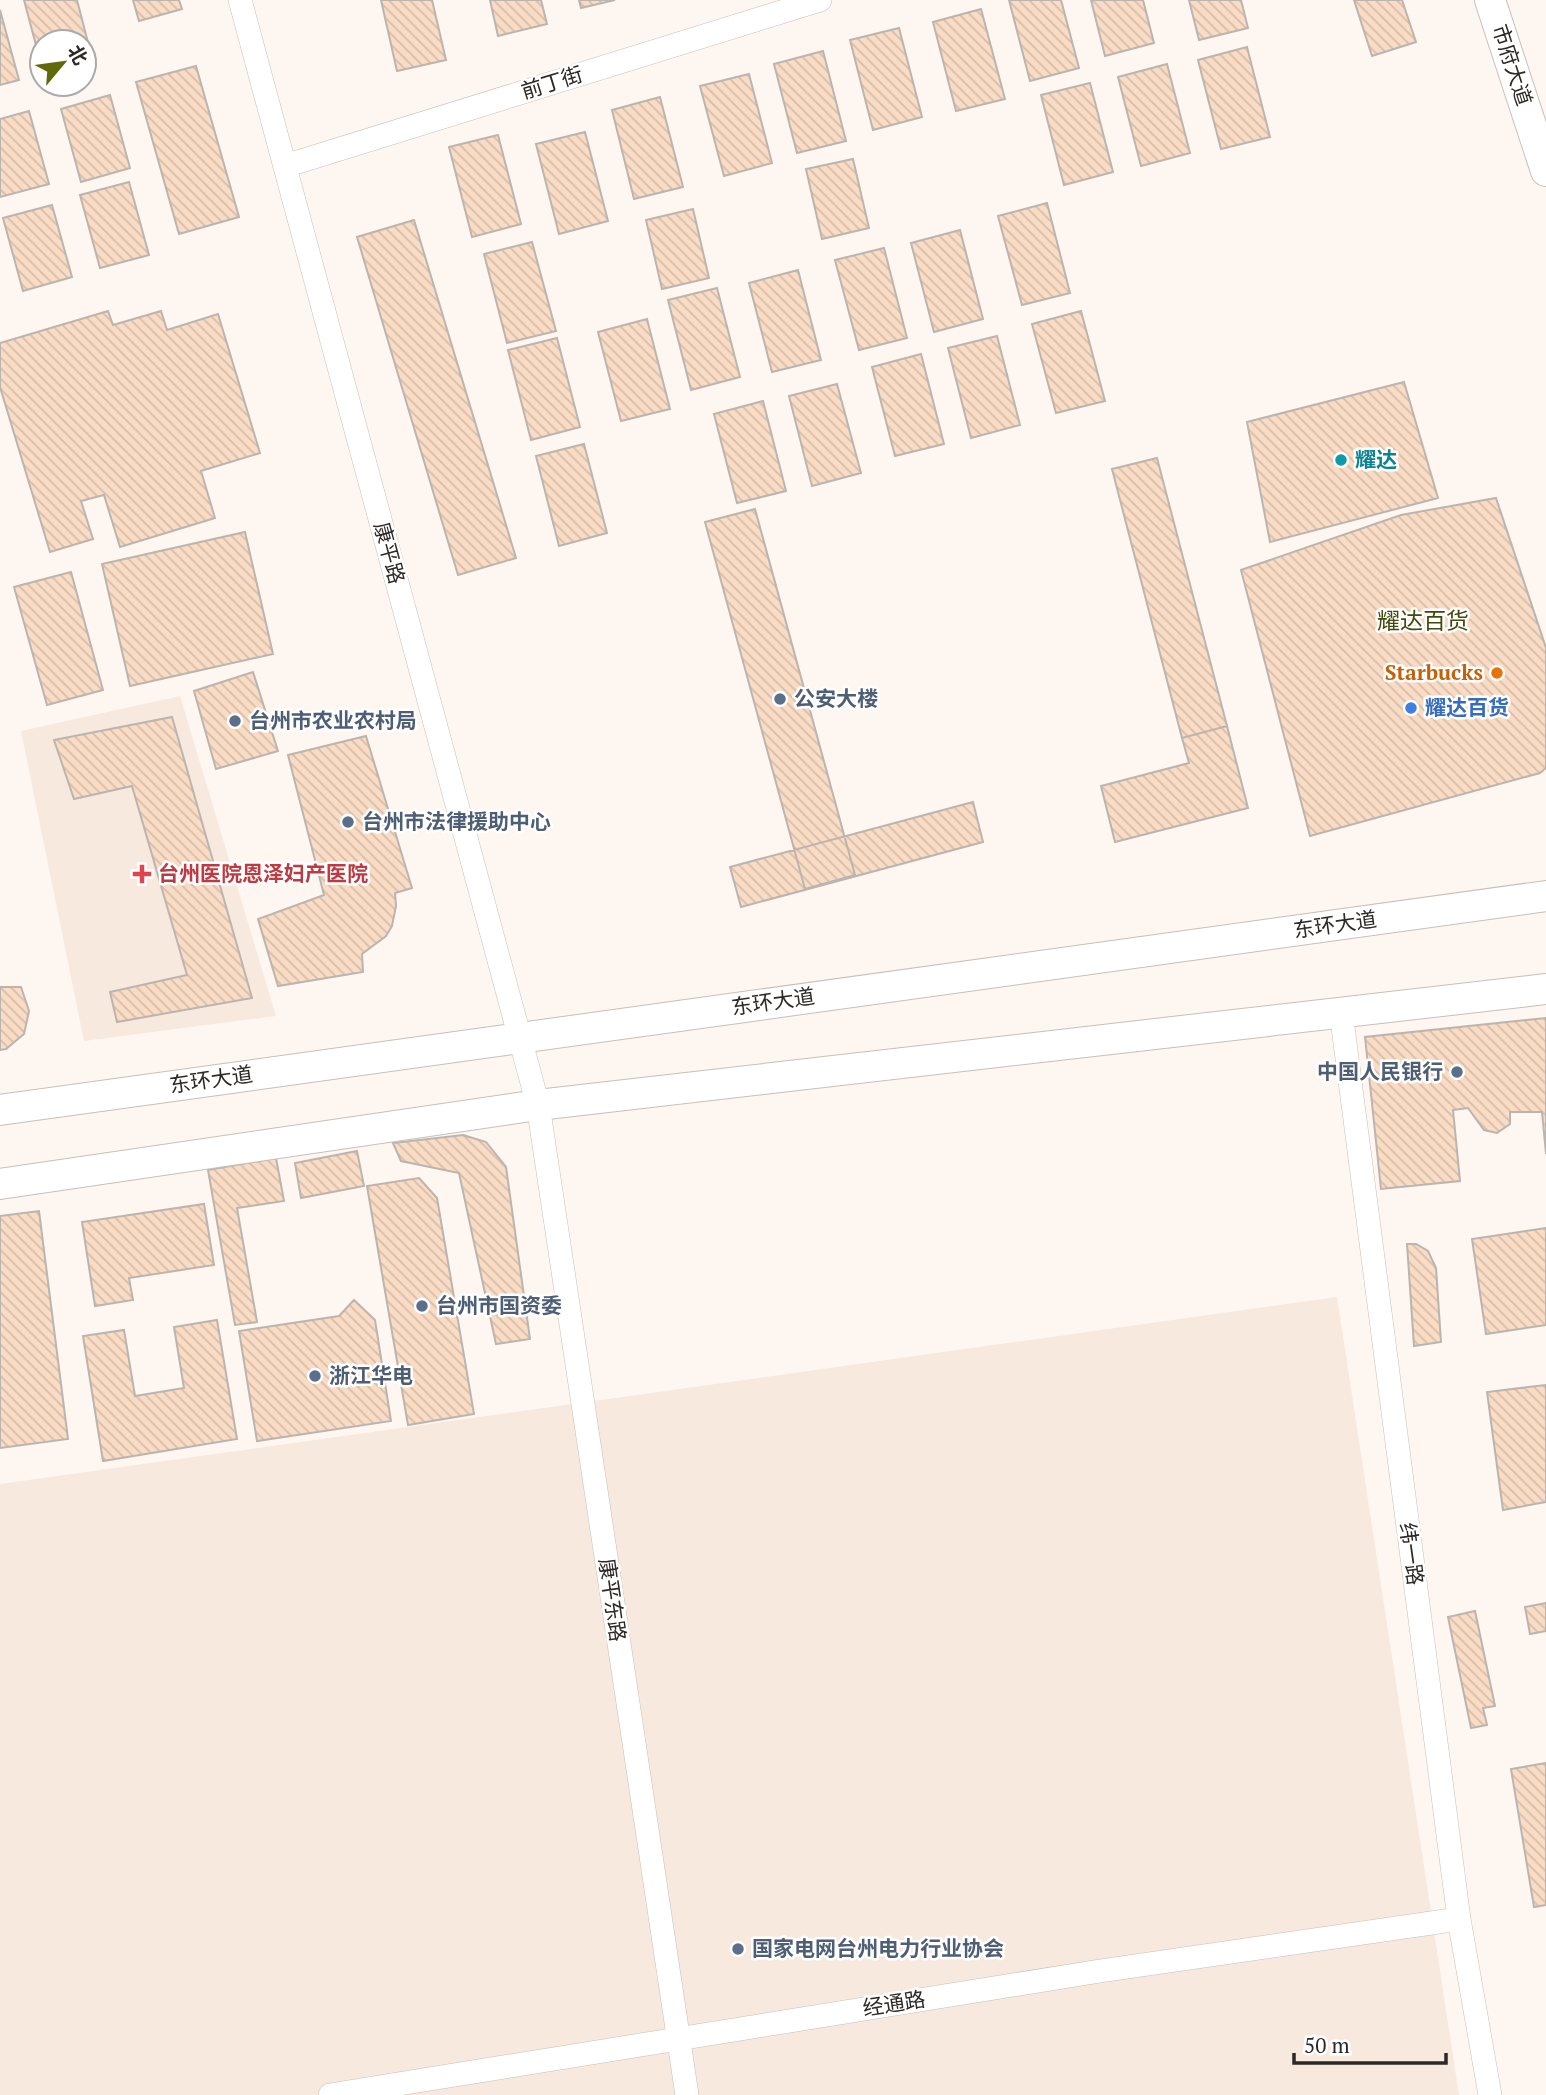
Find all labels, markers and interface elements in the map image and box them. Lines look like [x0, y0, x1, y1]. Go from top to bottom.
street label: 市府大道 [1487, 20, 1539, 109]
north arrow [28, 28, 98, 98]
text: 北 [63, 40, 94, 69]
street label: 前丁街 [517, 59, 586, 105]
place label: 耀达 [1355, 445, 1397, 473]
marker: 耀达 [1333, 452, 1349, 468]
street label: 康平路 [368, 519, 412, 587]
district label: 耀达百货 [1377, 605, 1469, 636]
place label: Starbucks [1385, 658, 1483, 686]
marker: Starbucks [1489, 665, 1505, 681]
place label: 公安大楼 [794, 684, 878, 712]
marker: 公安大楼 [772, 691, 788, 707]
place label: 耀达百货 [1425, 693, 1509, 721]
marker: 耀达百货 [1403, 700, 1419, 716]
place label: 台州市农业农村局 [249, 706, 417, 734]
marker: 台州市农业农村局 [227, 713, 243, 729]
place label: 台州市法律援助中心 [362, 807, 551, 835]
marker: 台州市法律援助中心 [340, 814, 356, 830]
place label: 台州医院恩泽妇产医院 [158, 859, 368, 887]
marker: 台州医院恩泽妇产医院 [132, 864, 152, 884]
street label: 东环大道 [1291, 904, 1378, 944]
street label: 东环大道 [729, 981, 816, 1021]
place label: 中国人民银行 [1317, 1057, 1443, 1085]
street label: 东环大道 [167, 1059, 254, 1099]
marker: 中国人民银行 [1449, 1064, 1465, 1080]
place label: 台州市国资委 [436, 1291, 562, 1319]
marker: 台州市国资委 [414, 1298, 430, 1314]
place label: 浙江华电 [329, 1361, 413, 1389]
marker: 浙江华电 [307, 1368, 323, 1384]
street label: 纬一路 [1394, 1521, 1430, 1587]
street label: 康平东路 [593, 1556, 633, 1643]
place label: 国家电网台州电力行业协会 [752, 1934, 1004, 1962]
marker: 国家电网台州电力行业协会 [730, 1941, 746, 1957]
street label: 经通路 [861, 1984, 927, 2022]
scale bar [1294, 2022, 1446, 2066]
text: 50 m [1304, 2031, 1350, 2059]

